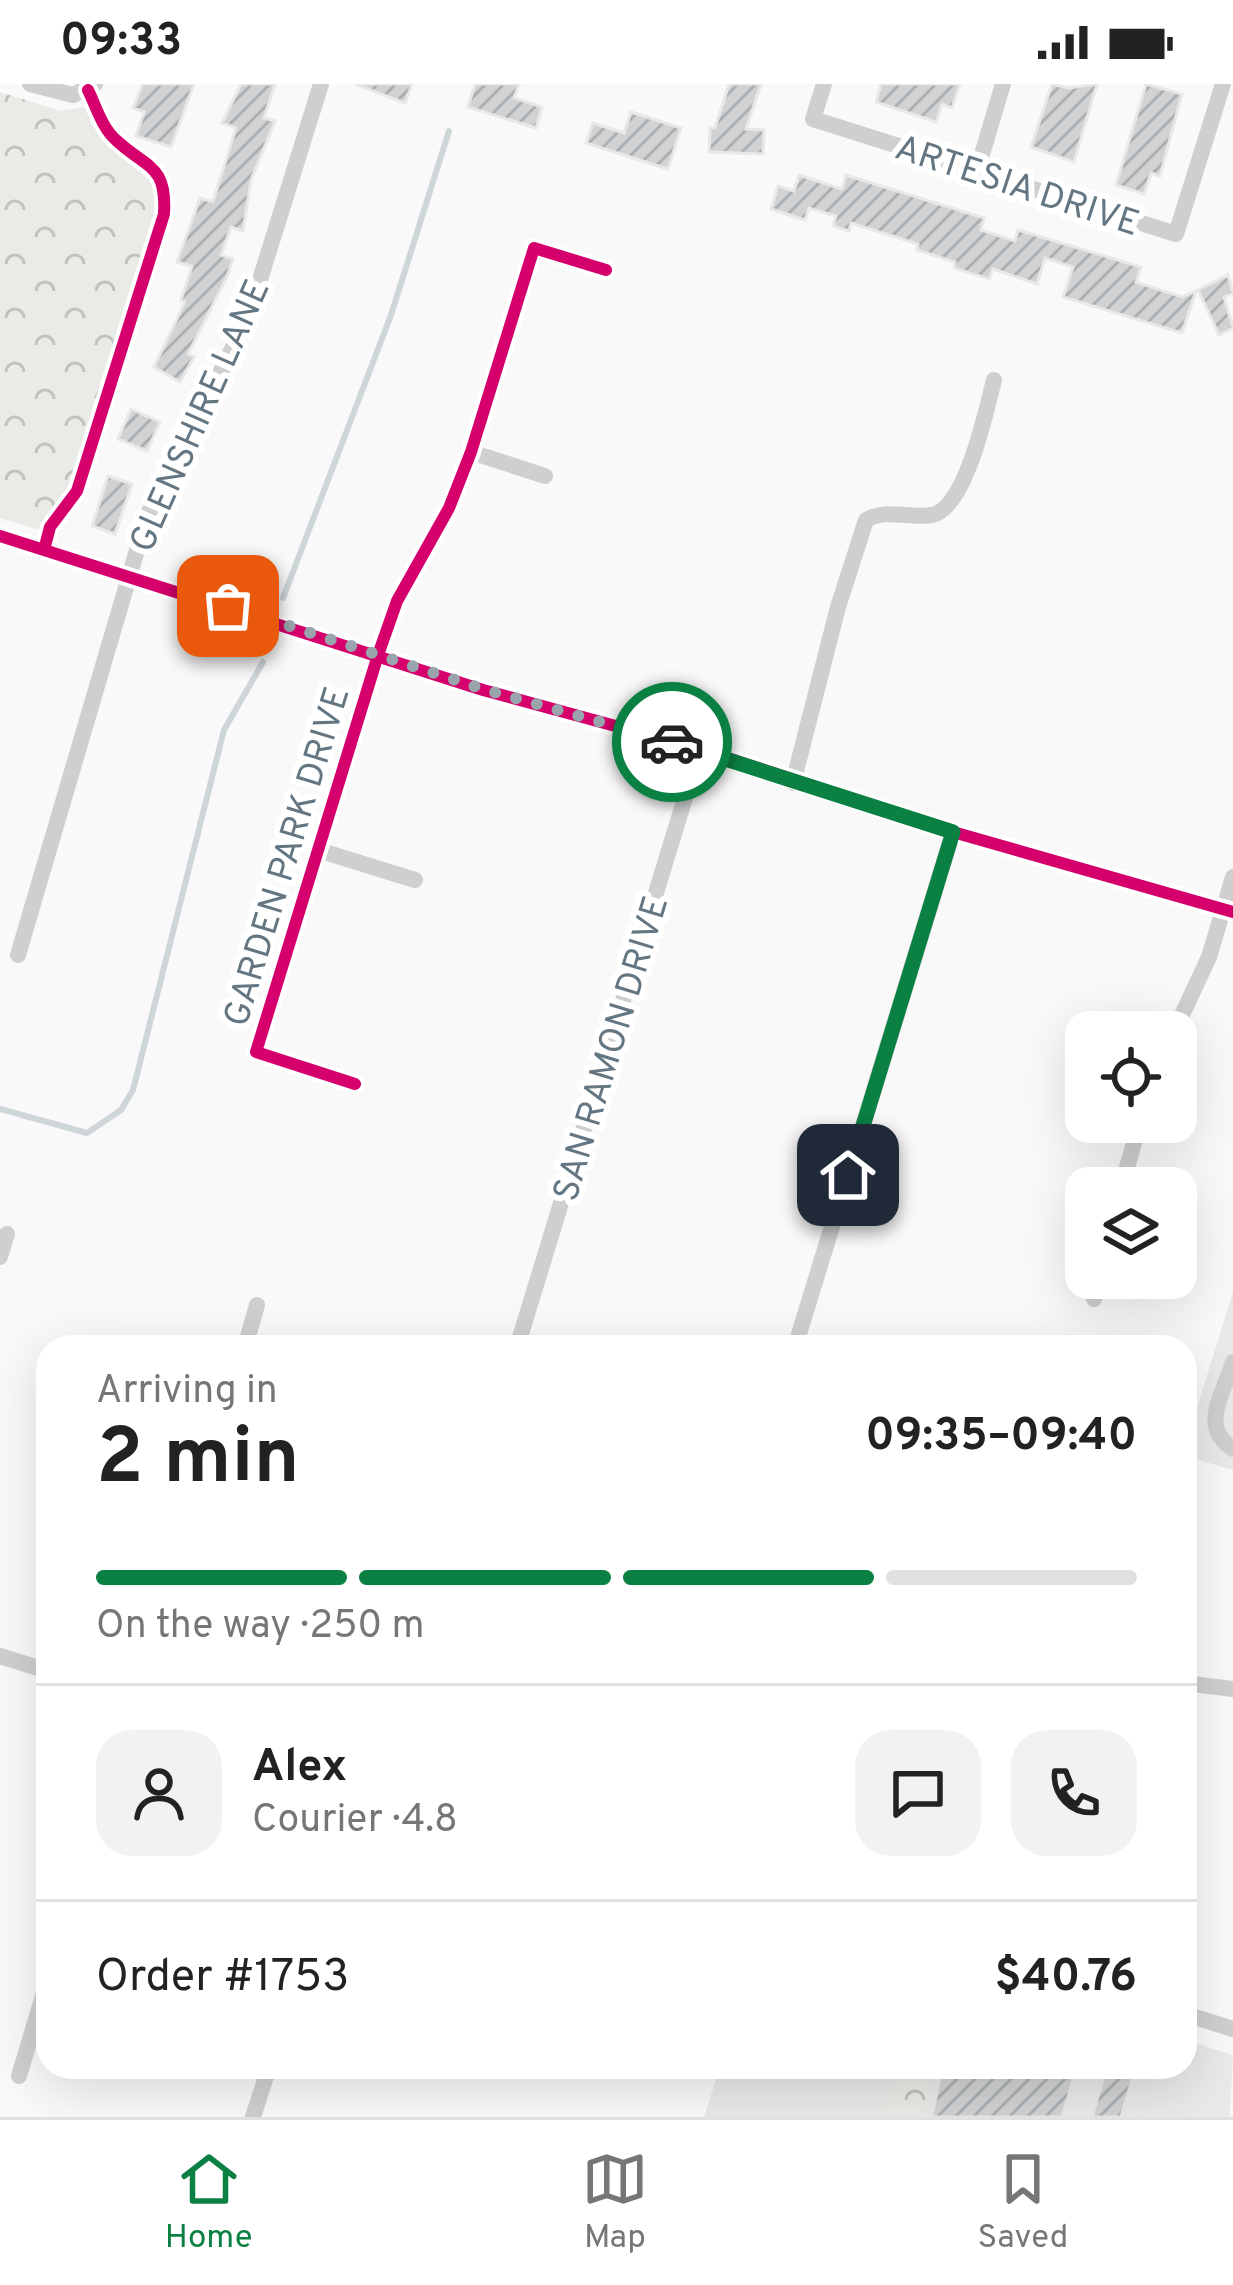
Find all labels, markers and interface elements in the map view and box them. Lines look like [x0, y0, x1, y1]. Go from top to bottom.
text: 09:33 [60, 14, 182, 71]
street label: ARTESIA DRIVE [889, 127, 1145, 249]
street label: GLENSHIRE LANE [121, 273, 282, 560]
pin [177, 555, 279, 657]
icon: bag [195, 573, 261, 639]
street label: GARDEN PARK DRIVE [215, 682, 362, 1033]
courier [612, 682, 732, 802]
icon: car [639, 709, 705, 775]
street label: SAN RAMON DRIVE [545, 891, 681, 1207]
map controls [1065, 1011, 1197, 1299]
button: locate [1065, 1011, 1197, 1143]
pin [797, 1124, 899, 1226]
icon: home [815, 1142, 881, 1208]
button: layers [1065, 1167, 1197, 1299]
text: Arriving in [96, 1368, 278, 1417]
text: 09:35–09:40 [865, 1409, 1137, 1466]
text: 2 min [96, 1412, 300, 1511]
text: On the way · 250 m [96, 1603, 425, 1652]
button: person [96, 1730, 222, 1856]
button: chat [855, 1730, 981, 1856]
button: phone [1011, 1730, 1137, 1856]
text: Alex [252, 1740, 347, 1797]
text: Courier · 4.8 [252, 1797, 458, 1846]
text: Order #1753 [96, 1950, 349, 2007]
text: $40.76 [995, 1950, 1137, 2007]
tab: Home [165, 2146, 252, 2260]
tab: Map [582, 2146, 648, 2260]
tab: Saved [978, 2146, 1068, 2260]

